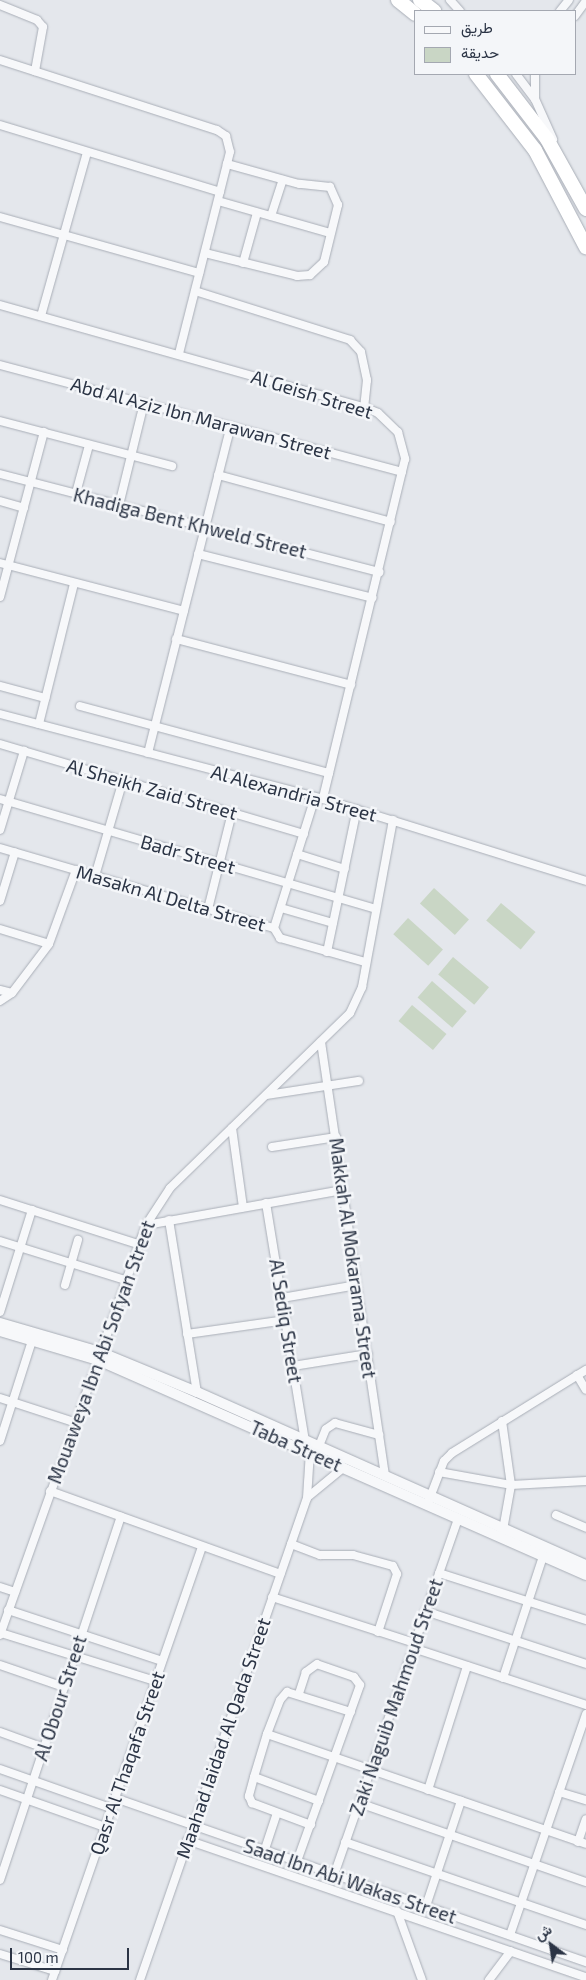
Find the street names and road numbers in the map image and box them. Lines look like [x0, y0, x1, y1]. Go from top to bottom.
street label: Al Geish Street [248, 365, 376, 423]
street label: Abd Al Aziz Ibn Marawan Street [68, 372, 334, 464]
street label: Khadiga Bent Khweld Street [71, 483, 309, 563]
street label: Al Sheikh Zaid Street [64, 754, 240, 824]
street label: Al Alexandria Street [208, 760, 380, 826]
street label: Badr Street [138, 830, 238, 878]
street label: Masakn Al Delta Street [73, 860, 269, 936]
street label: Makkah Al Mokarama Street [325, 1136, 381, 1380]
street label: Mouaweya Ibn Abi Sofyan Street [43, 1217, 159, 1487]
street label: Al Sediq Street [265, 1257, 307, 1385]
street label: Taba Street [247, 1416, 345, 1476]
street label: Zaki Naguib Mahmoud Street [345, 1575, 447, 1819]
street label: Maahad Iaidad Al Qada Street [171, 1614, 275, 1862]
street label: Al Obour Street [29, 1632, 91, 1764]
street label: Qasr Al Thaqafa Street [85, 1667, 169, 1859]
street label: Saad Ibn Abi Wakas Street [240, 1834, 460, 1928]

